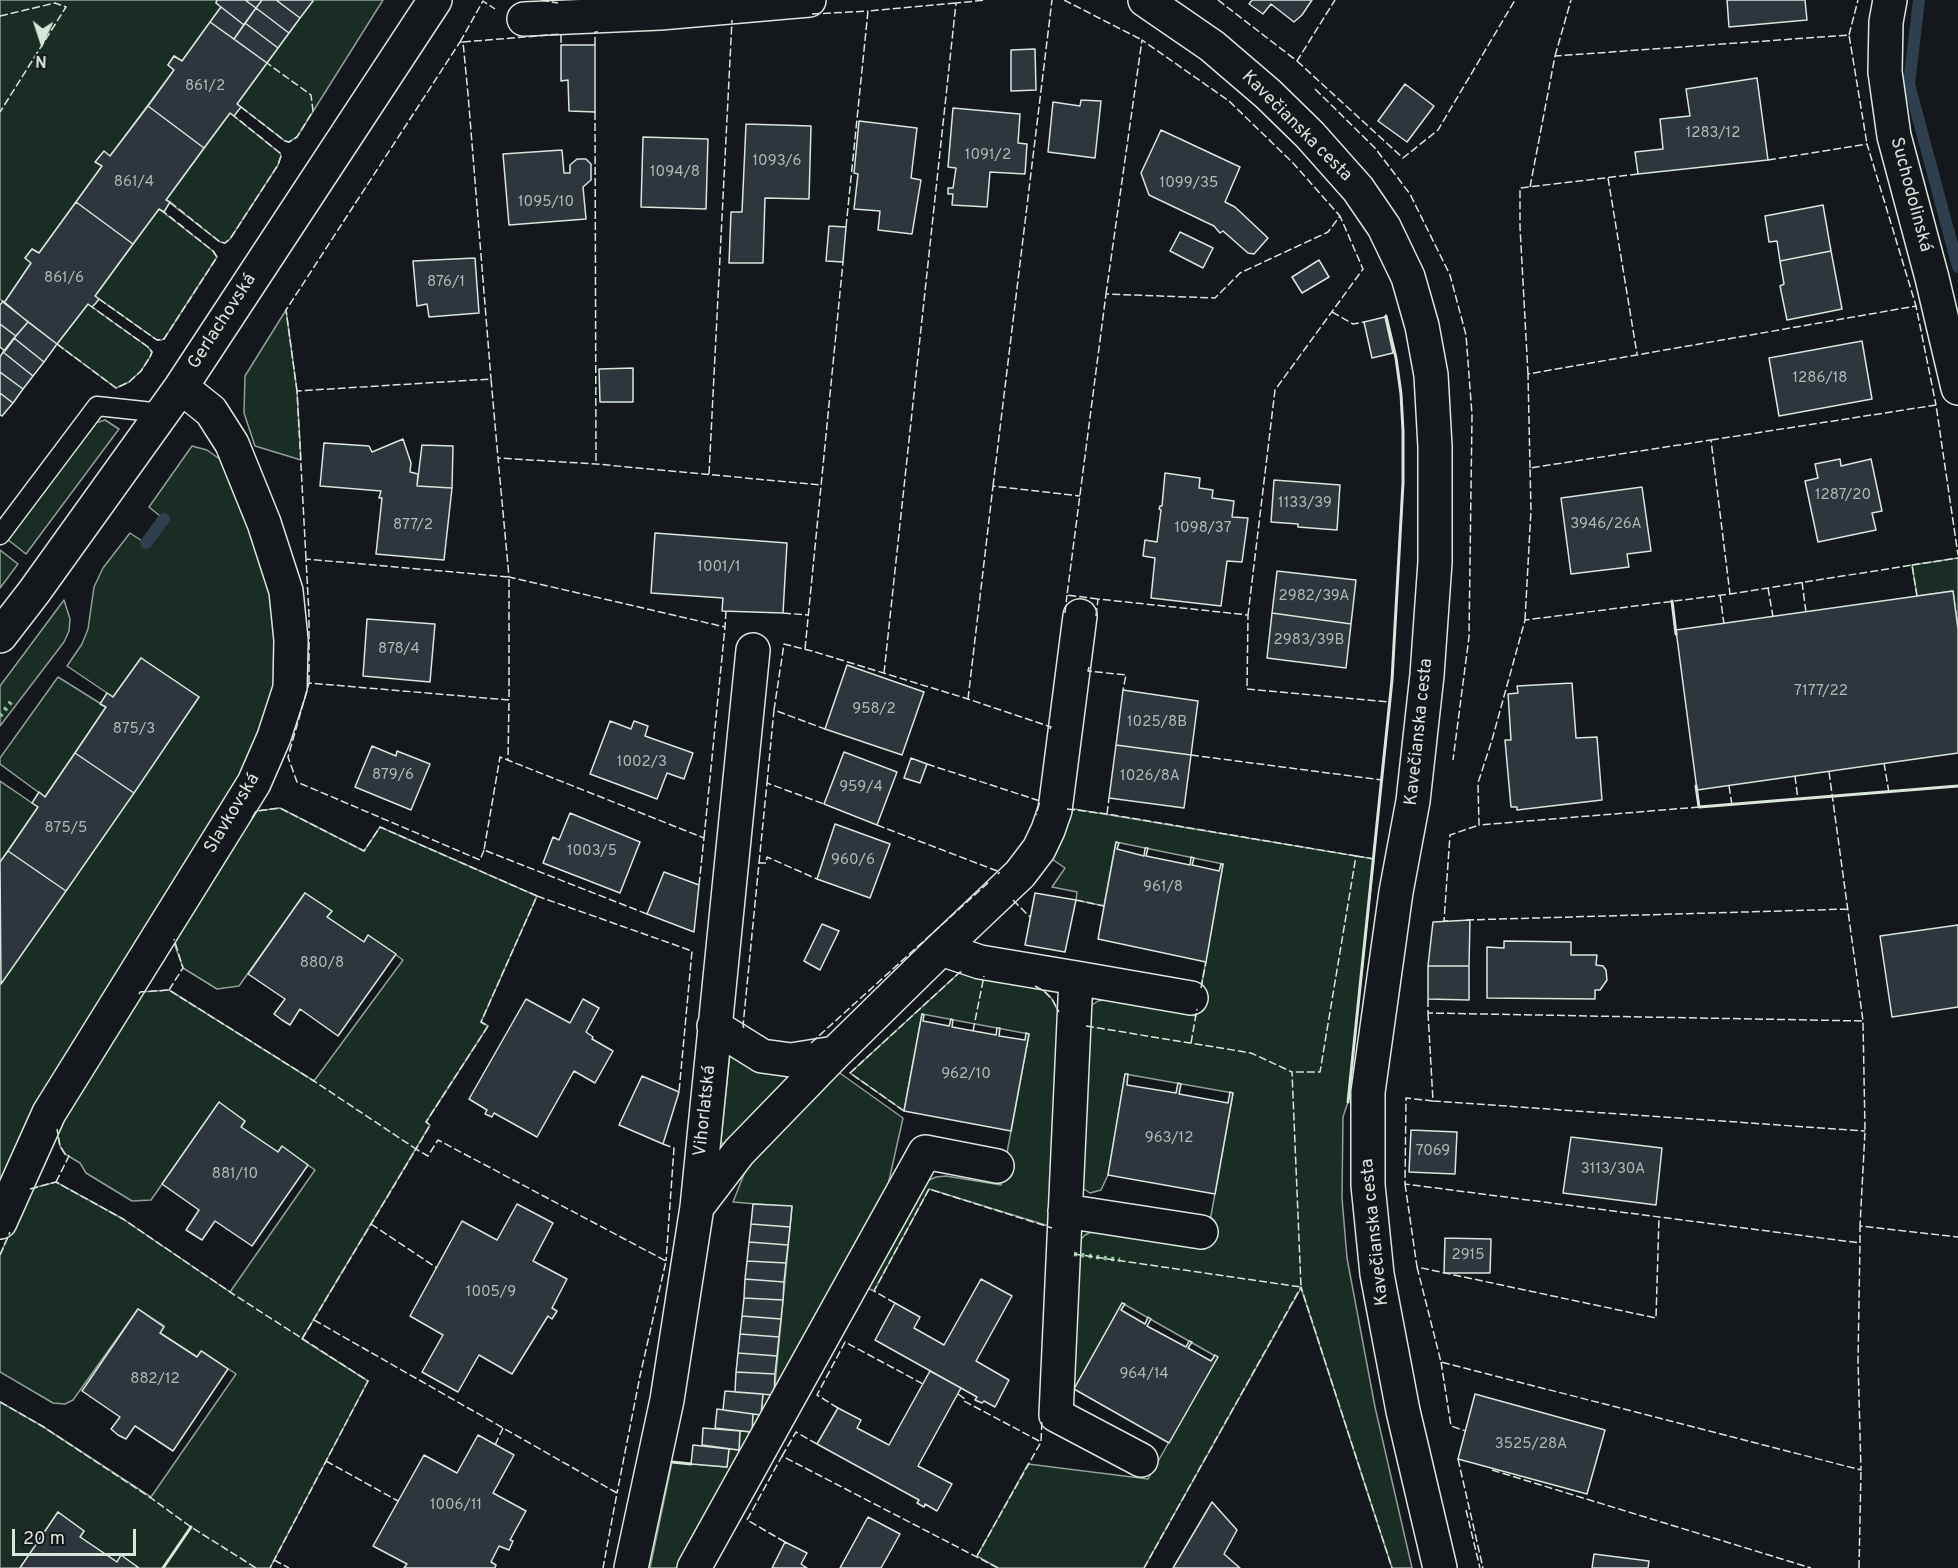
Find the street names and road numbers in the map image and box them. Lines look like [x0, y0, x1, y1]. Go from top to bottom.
street label: Kavečianska cesta [1236, 67, 1356, 187]
street label: Suchodolinská [1884, 135, 1936, 255]
street label: Gerlachovská [184, 270, 262, 374]
street label: Kavečianska cesta [1402, 657, 1438, 807]
street label: Slavkovská [201, 770, 265, 858]
street label: Vihorlatská [690, 1064, 722, 1158]
street label: Kavečianska cesta [1358, 1157, 1394, 1307]

